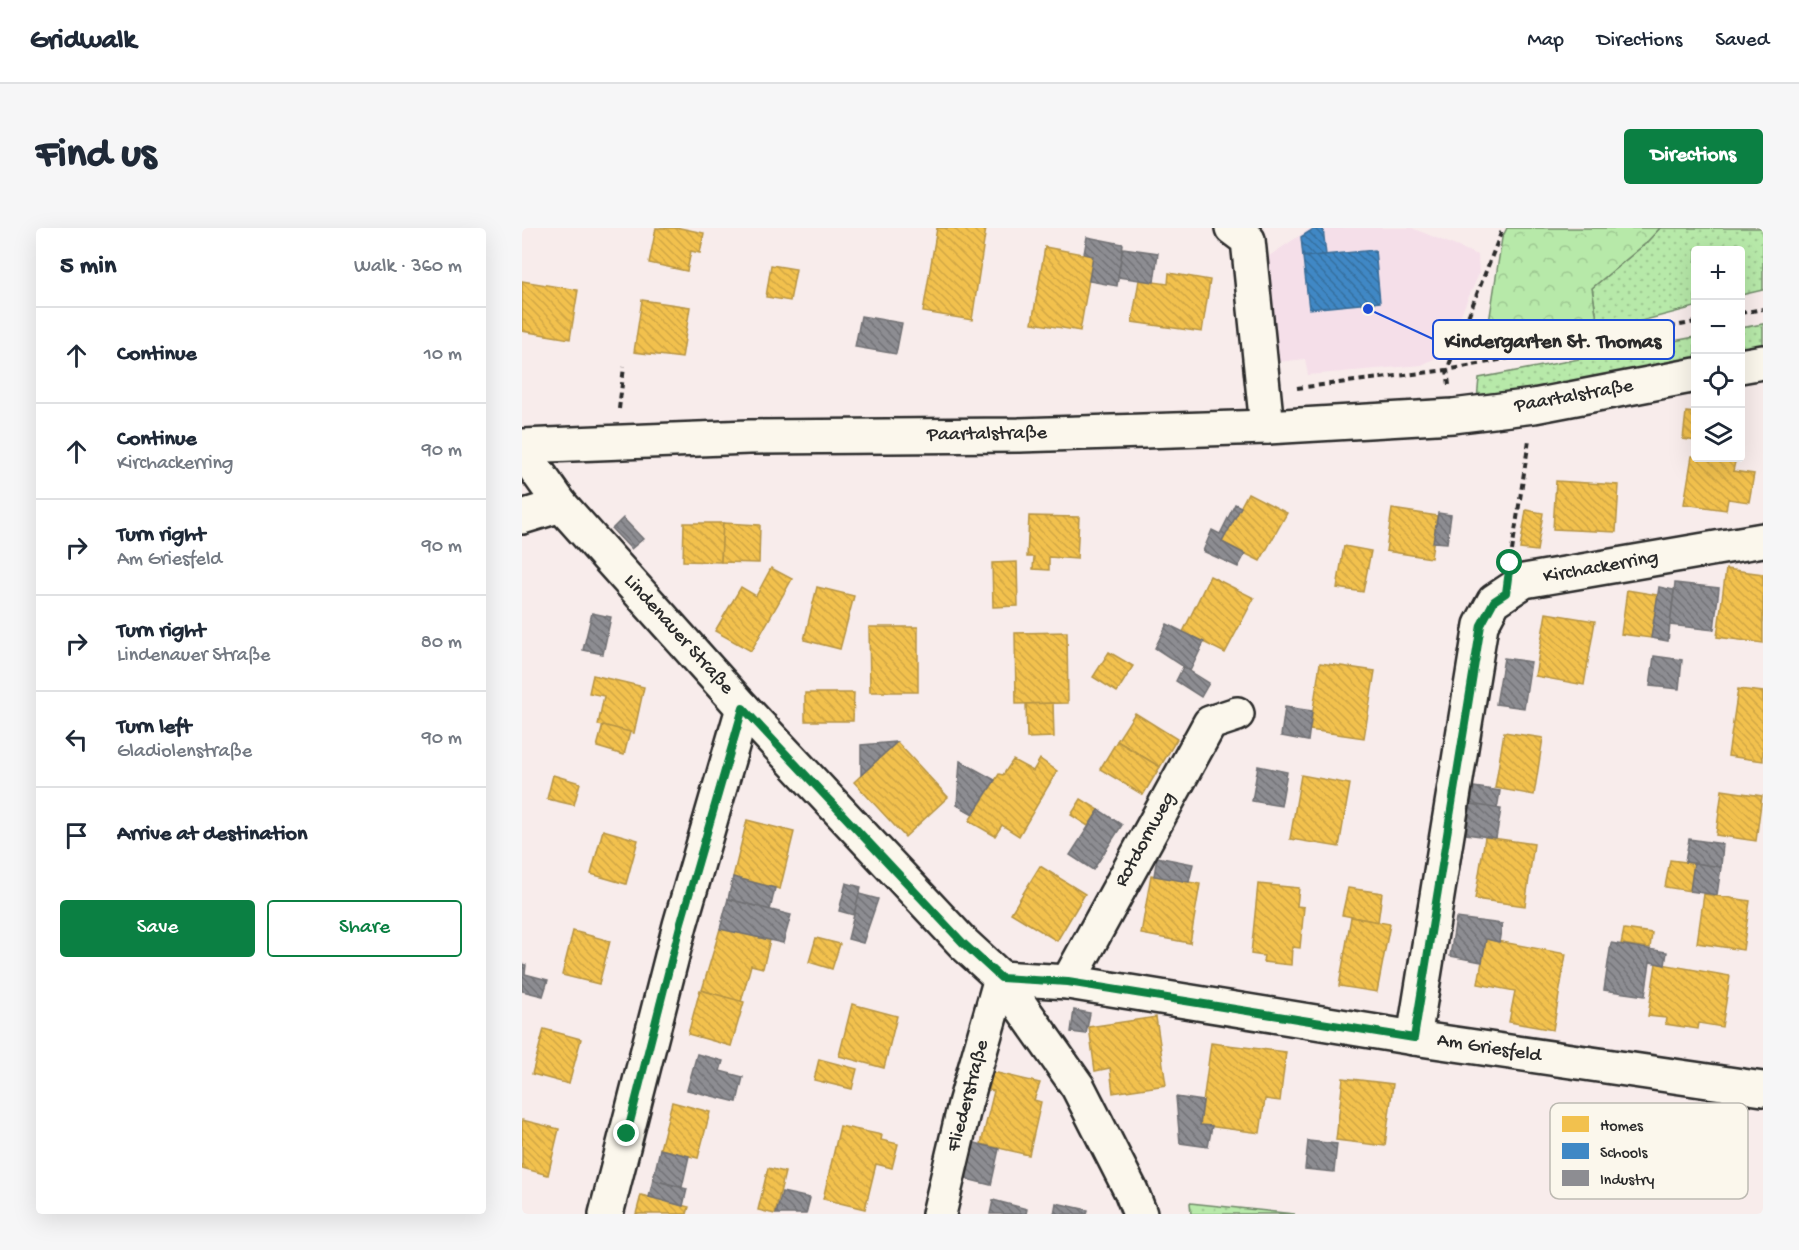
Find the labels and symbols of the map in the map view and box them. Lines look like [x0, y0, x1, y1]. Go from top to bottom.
callout: Kindergarten St. Thomas [1433, 320, 1674, 359]
text: Kindergarten St. Thomas [1444, 331, 1663, 356]
street label: Paartalstraße [1512, 375, 1636, 419]
street label: Paartalstraße [926, 422, 1048, 448]
street label: Kirchackerring [1542, 547, 1660, 589]
route start [1496, 549, 1522, 575]
street label: Lindenauer Straße [618, 570, 738, 700]
street label: Rotdornweg [1111, 789, 1181, 891]
street label: Am Griesfeld [1435, 1029, 1545, 1069]
street label: Fliederstraße [943, 1037, 995, 1155]
legend [1550, 1103, 1748, 1199]
text: Homes [1600, 1118, 1644, 1137]
route end [613, 1120, 639, 1146]
text: Schools [1600, 1145, 1649, 1164]
text: Industry [1600, 1172, 1654, 1191]

